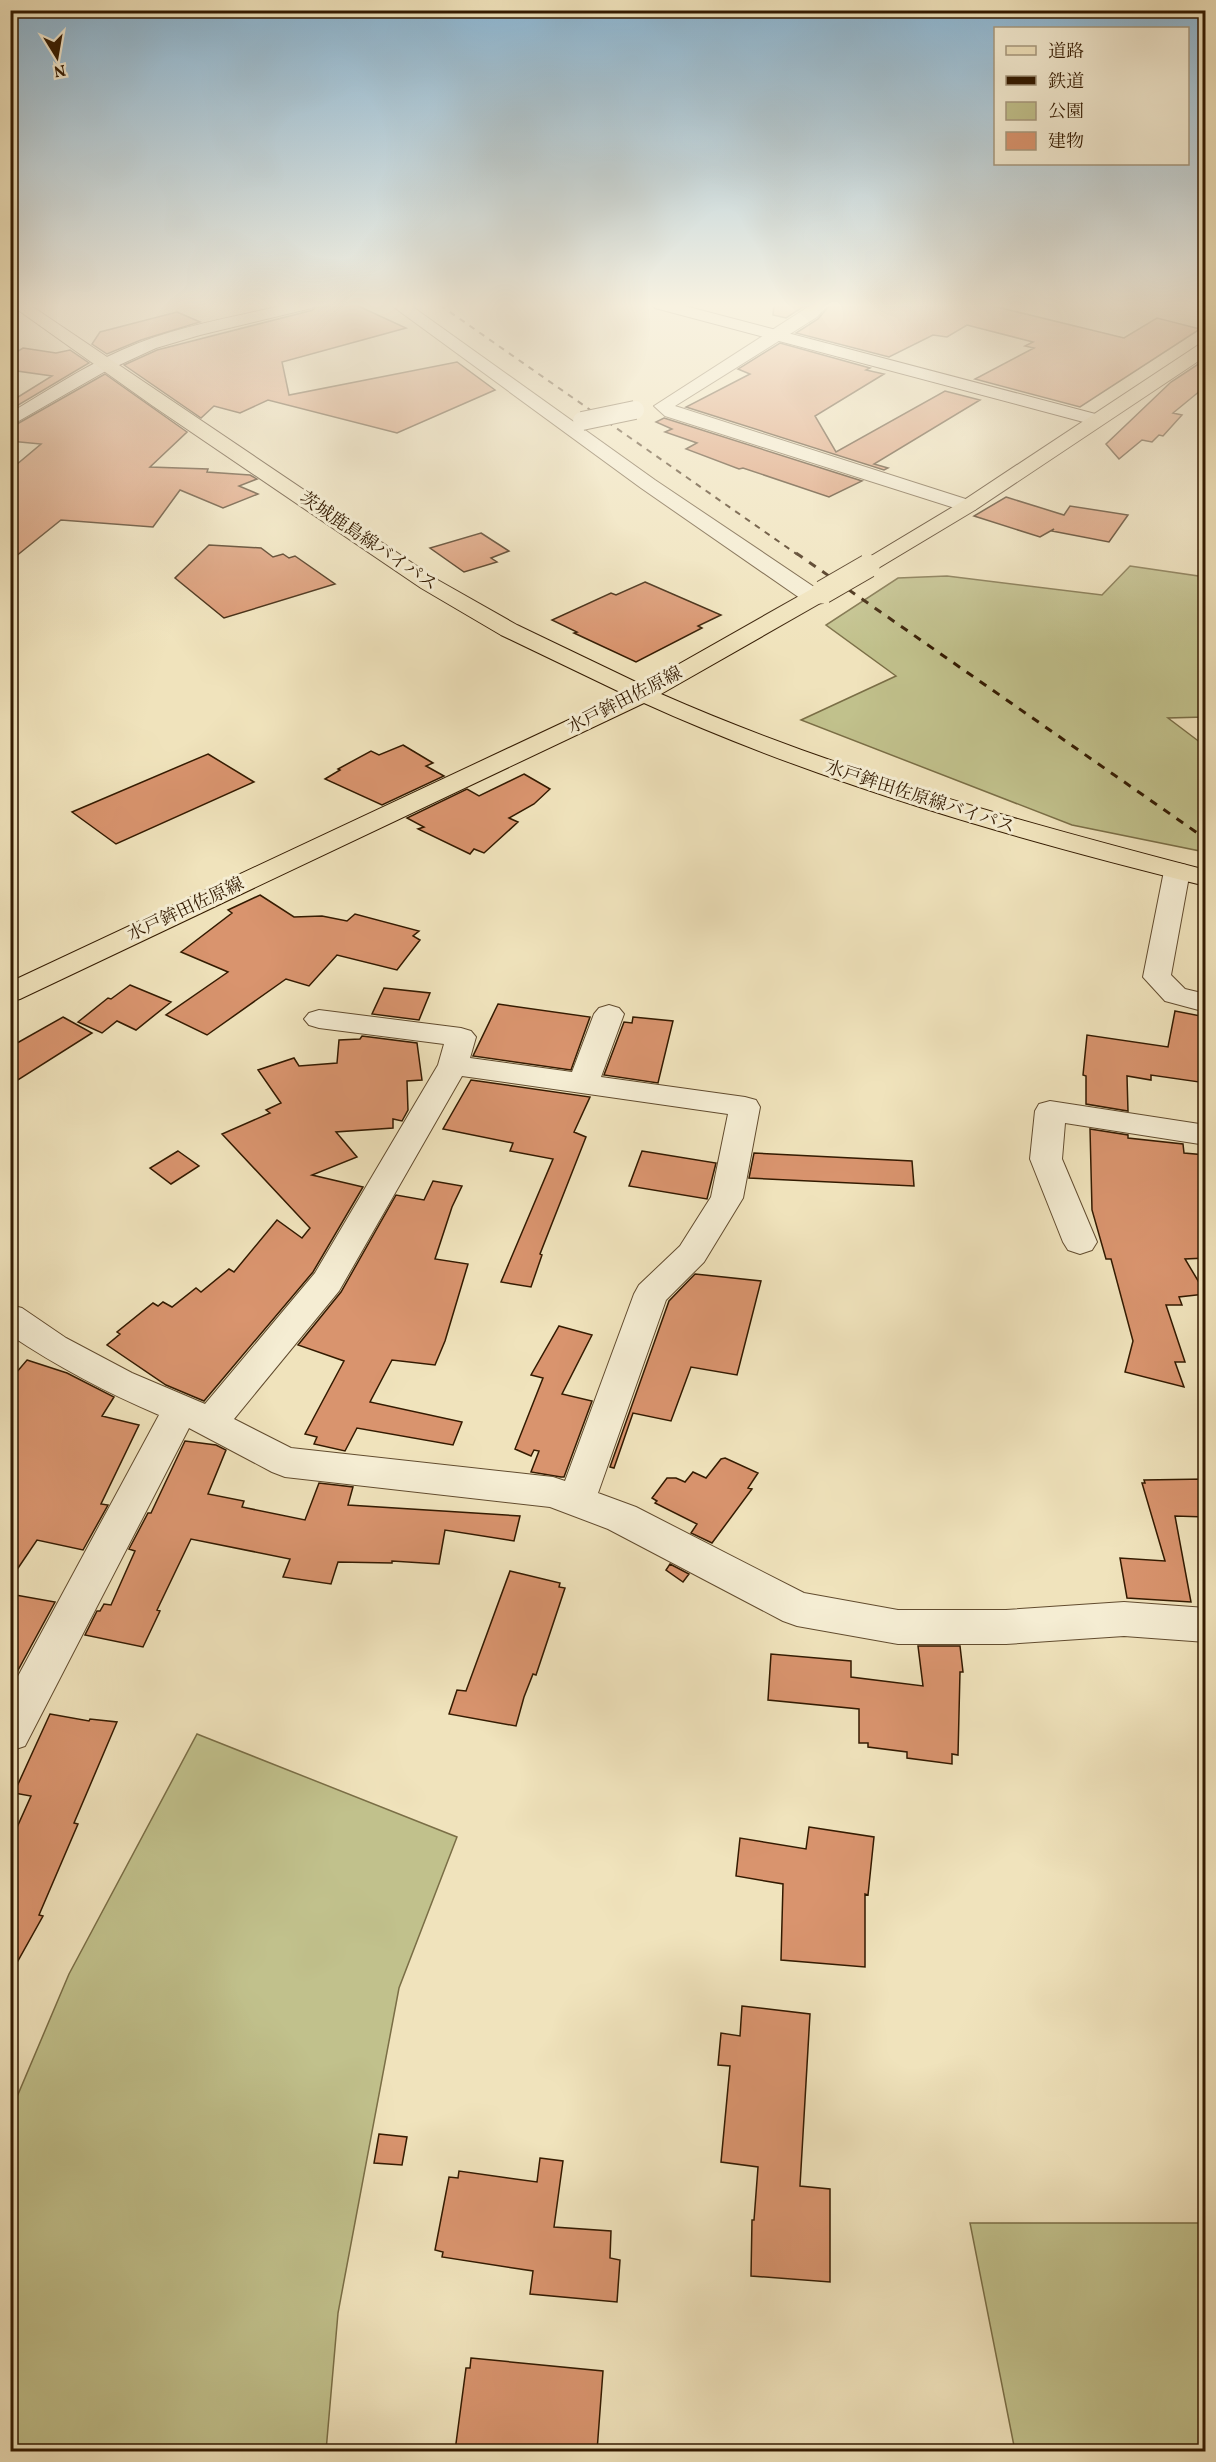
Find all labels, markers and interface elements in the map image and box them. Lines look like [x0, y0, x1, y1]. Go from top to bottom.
north arrow [27, 27, 87, 87]
legend [994, 27, 1189, 165]
text: 道路 [1048, 40, 1084, 65]
text: N [51, 58, 67, 82]
text: 鉄道 [1048, 70, 1084, 95]
text: 公園 [1048, 100, 1084, 125]
text: 建物 [1048, 130, 1084, 155]
street label: 茨城鹿島線バイパス [294, 486, 442, 598]
street label: 水戸鉾田佐原線 [563, 661, 687, 741]
street label: 水戸鉾田佐原線バイパス [822, 756, 1018, 840]
street label: 水戸鉾田佐原線 [124, 872, 248, 948]

